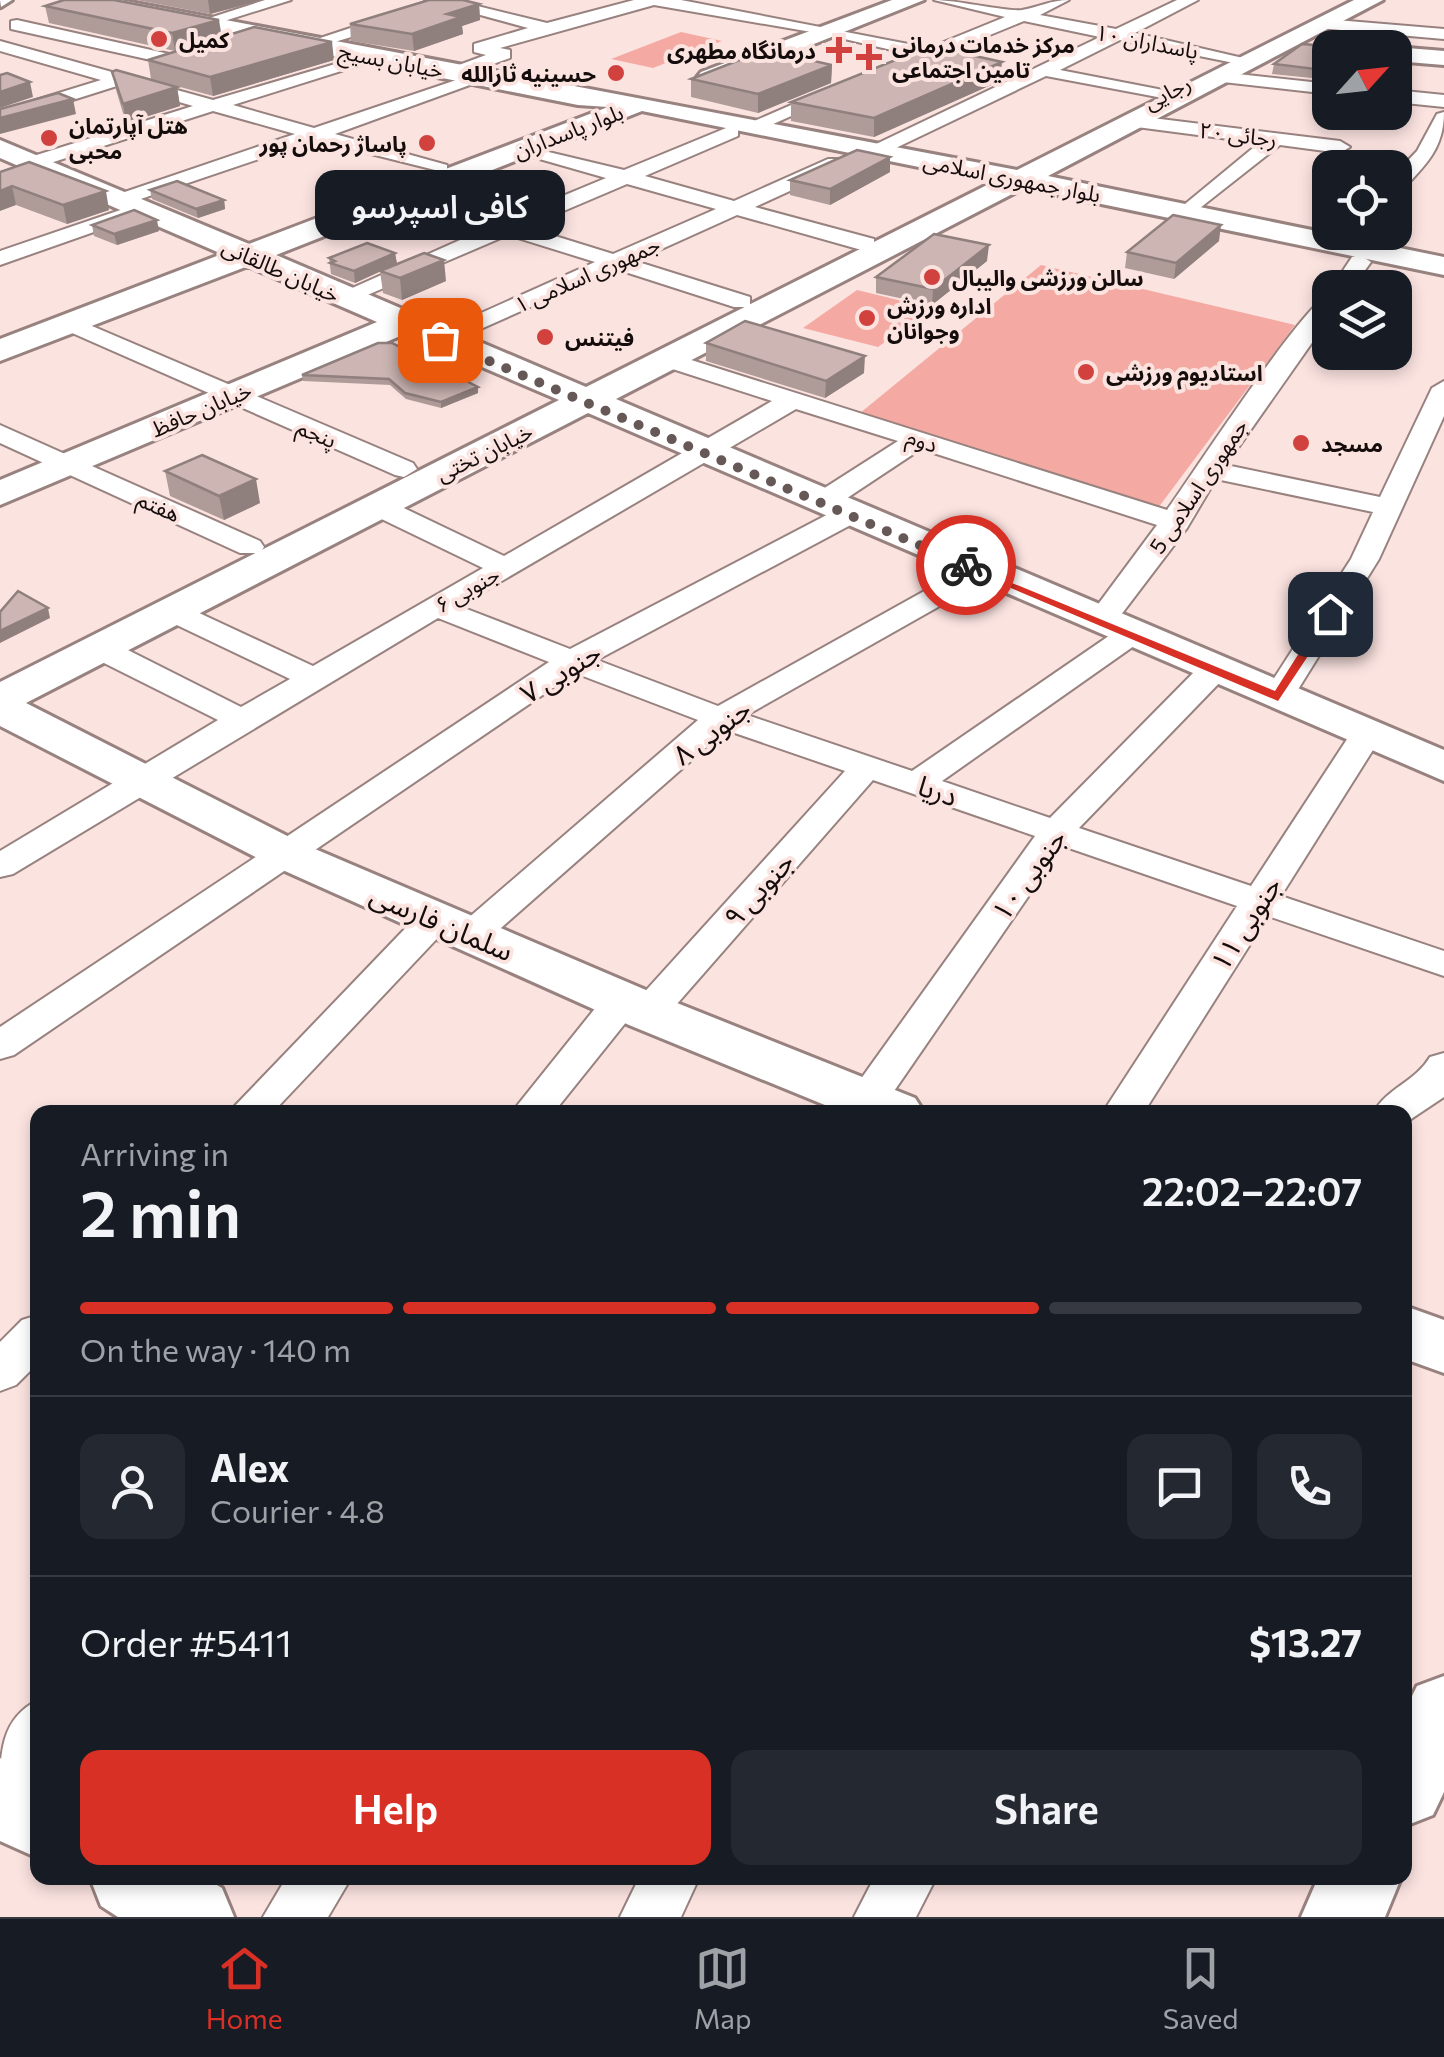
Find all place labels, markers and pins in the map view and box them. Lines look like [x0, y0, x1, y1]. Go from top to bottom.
place label: کمیل [179, 26, 230, 53]
marker: کمیل [148, 28, 170, 50]
place label: مرکز خدمات درمانی تامین اجتماعی [892, 31, 1075, 83]
place label: درمانگاه مطهری [667, 37, 816, 65]
marker: درمانگاه مطهری [826, 37, 852, 63]
marker: مرکز خدمات درمانی تامین اجتماعی [856, 44, 882, 70]
place label: حسینیه ثارالله [461, 60, 596, 88]
marker: حسینیه ثارالله [605, 62, 627, 84]
place label: هتل آپارتمان محبی [69, 112, 188, 164]
marker: هتل آپارتمان محبی [38, 127, 60, 149]
place label: پاساژ رحمان پور [258, 130, 407, 158]
marker: پاساژ رحمان پور [416, 132, 438, 154]
callout: کافی اسپرسو [315, 170, 565, 240]
place label: سالن ورزشی والیبال [952, 264, 1144, 292]
marker: سالن ورزشی والیبال [921, 266, 943, 288]
place label: اداره ورزش وجوانان [887, 292, 992, 344]
pin [398, 298, 483, 383]
marker: اداره ورزش وجوانان [856, 307, 878, 329]
place label: فیتنس [565, 324, 634, 351]
marker: فیتنس [534, 326, 556, 348]
place label: استادیوم ورزشی [1106, 359, 1263, 390]
marker: استادیوم ورزشی [1075, 361, 1097, 383]
place label: مسجد [1321, 430, 1383, 457]
marker: مسجد [1290, 432, 1312, 454]
pin [1288, 572, 1373, 657]

